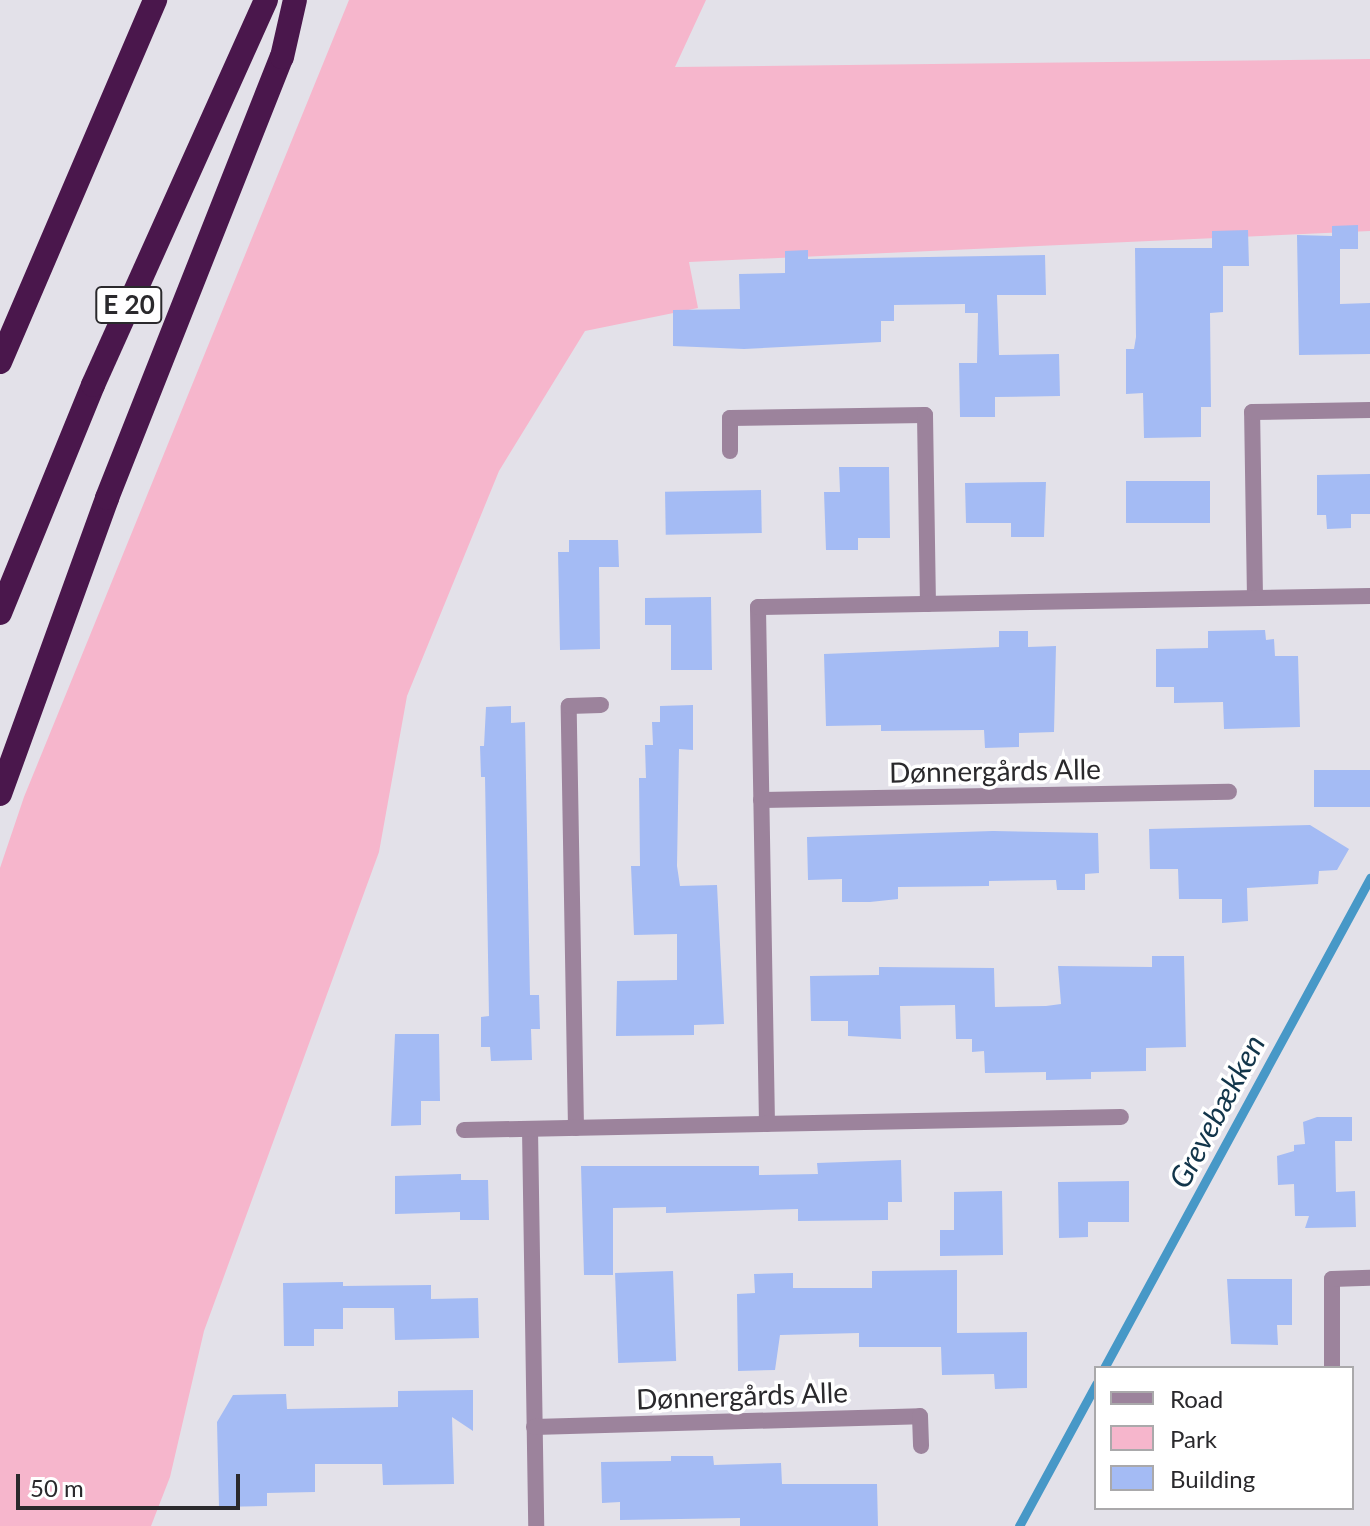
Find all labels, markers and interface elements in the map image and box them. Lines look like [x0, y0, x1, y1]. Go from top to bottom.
road number: E 20 [95, 283, 163, 327]
street label: Dønnergårds Alle [888, 751, 1102, 789]
water label: Grevebækken [1161, 1028, 1271, 1194]
legend [1094, 1366, 1354, 1510]
street label: Dønnergårds Alle [635, 1374, 849, 1416]
text: Road [1170, 1384, 1223, 1413]
text: Park [1170, 1424, 1217, 1453]
scale bar [20, 1458, 244, 1508]
text: Building [1170, 1464, 1255, 1493]
text: 50 m [30, 1473, 84, 1502]

